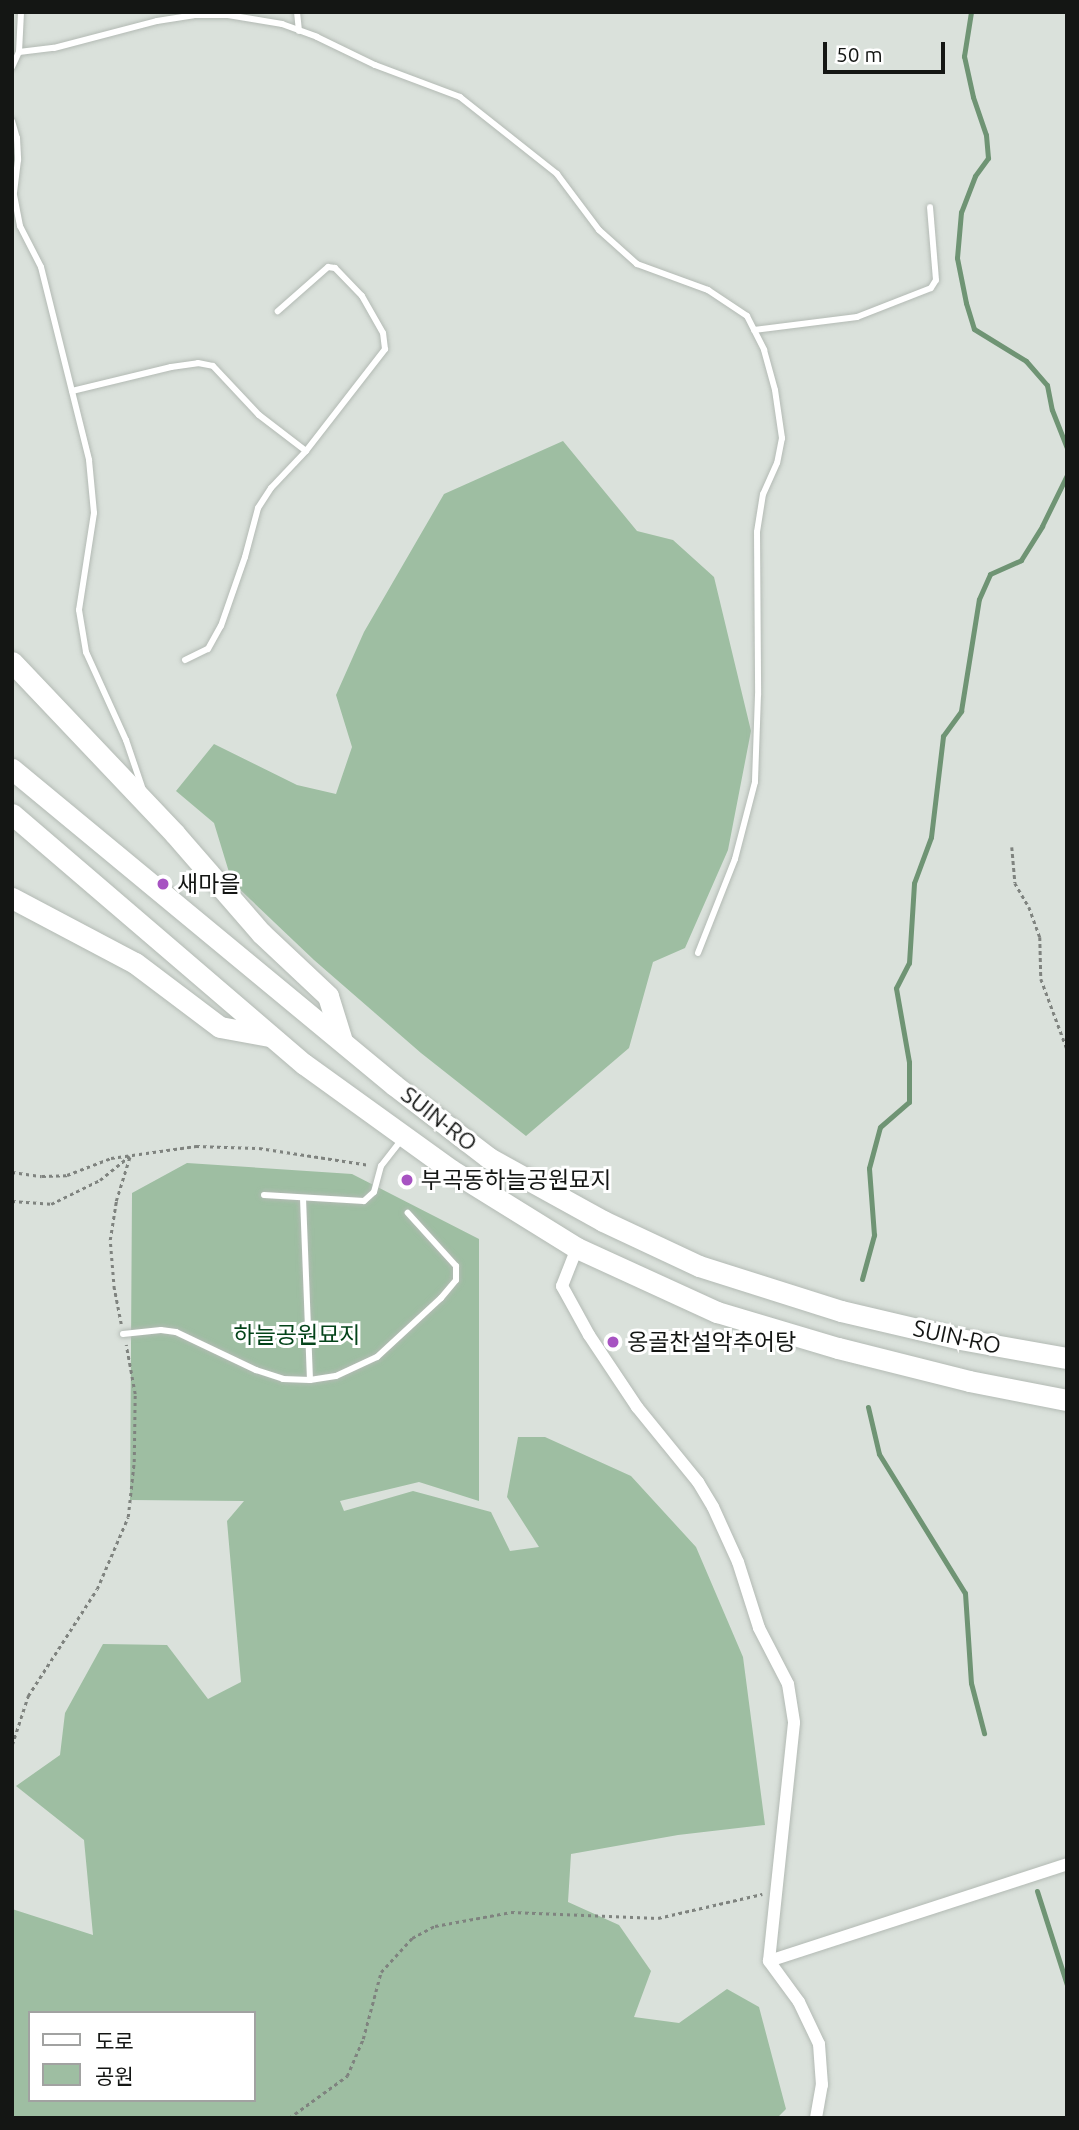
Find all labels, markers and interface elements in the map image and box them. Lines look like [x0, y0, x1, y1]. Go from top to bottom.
scale bar [827, 28, 950, 72]
text: 50 m [836, 42, 883, 66]
place label: 새마을 [177, 870, 240, 898]
marker: 새마을 [155, 876, 171, 892]
street label: SUIN-RO [395, 1081, 483, 1157]
place label: 부곡동하늘공원묘지 [421, 1166, 611, 1194]
marker: 부곡동하늘공원묘지 [399, 1172, 415, 1188]
street label: SUIN-RO [911, 1314, 1003, 1360]
park label: 하늘공원묘지 [234, 1321, 360, 1349]
place label: 옹골찬설악추어탕 [627, 1328, 796, 1356]
marker: 옹골찬설악추어탕 [605, 1334, 621, 1350]
legend [28, 2011, 256, 2102]
text: 도로 [95, 2029, 134, 2053]
text: 공원 [95, 2064, 134, 2088]

